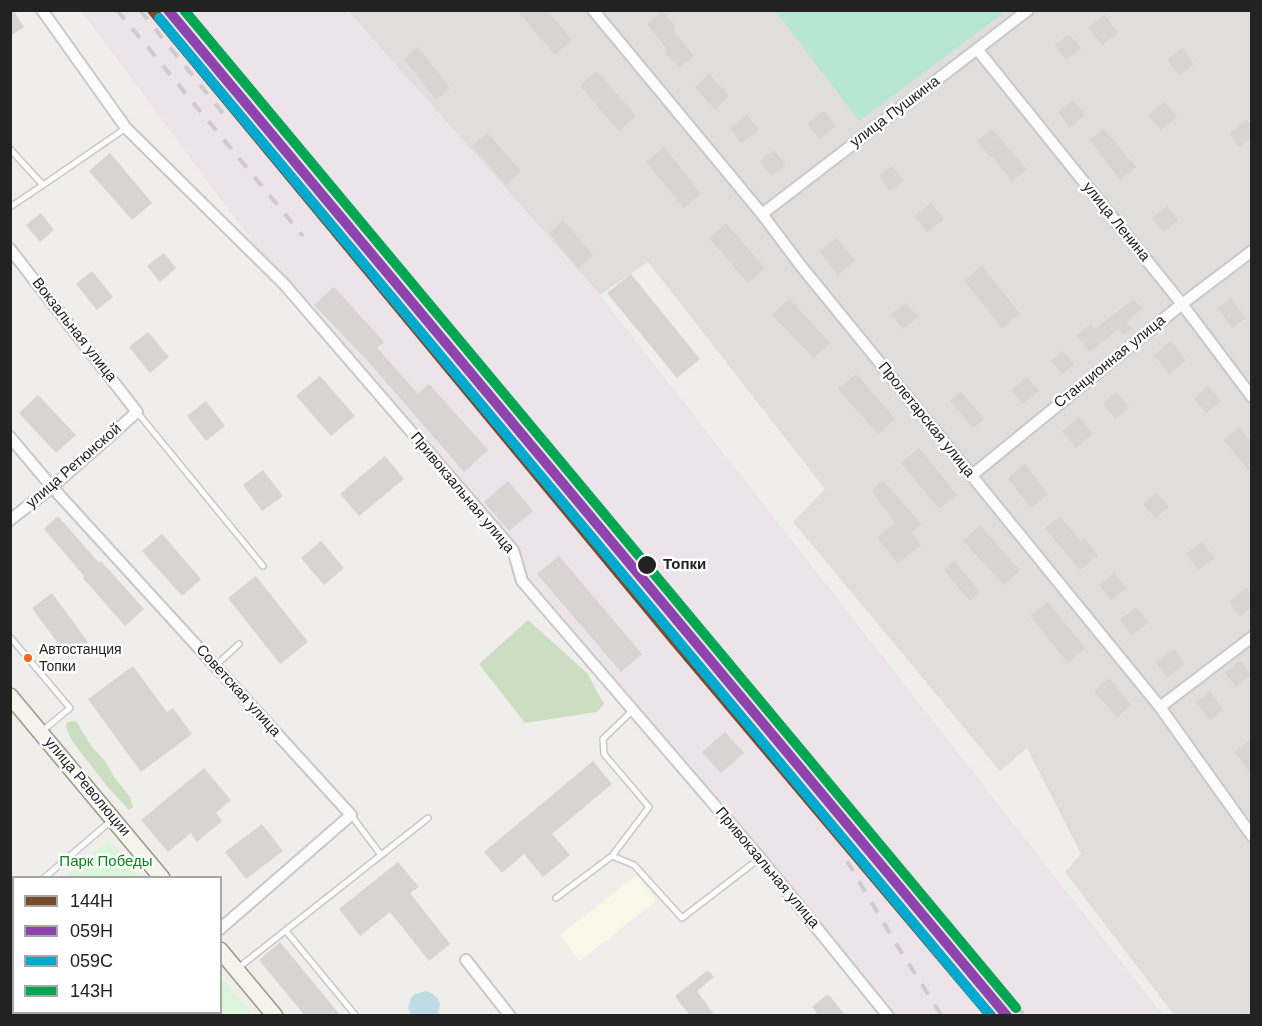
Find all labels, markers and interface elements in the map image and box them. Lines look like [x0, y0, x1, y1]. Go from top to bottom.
street label: улица Пушкина [847, 73, 943, 151]
street label: улица Ленина [1079, 179, 1153, 265]
street label: Вокзальная улица [28, 274, 120, 386]
street label: Станционная улица [1051, 312, 1169, 412]
street label: Пролетарская улица [874, 359, 978, 481]
street label: улица Ретюнской [23, 420, 125, 512]
street label: Привокзальная улица [406, 429, 518, 557]
marker: Топки [636, 554, 658, 576]
place label: Топки [663, 556, 706, 574]
street label: Советская улица [192, 641, 284, 741]
place label: Автостанция Топки [39, 642, 122, 674]
marker: Автостанция Топки [22, 652, 34, 664]
street label: улица Революции [40, 734, 134, 840]
street label: Привокзальная улица [711, 804, 823, 932]
park label: Парк Победы [59, 853, 153, 871]
legend [12, 876, 222, 1014]
text: 144Н [70, 891, 113, 911]
text: 059Н [70, 921, 113, 941]
text: 059С [70, 951, 113, 971]
text: 143Н [70, 981, 113, 1001]

